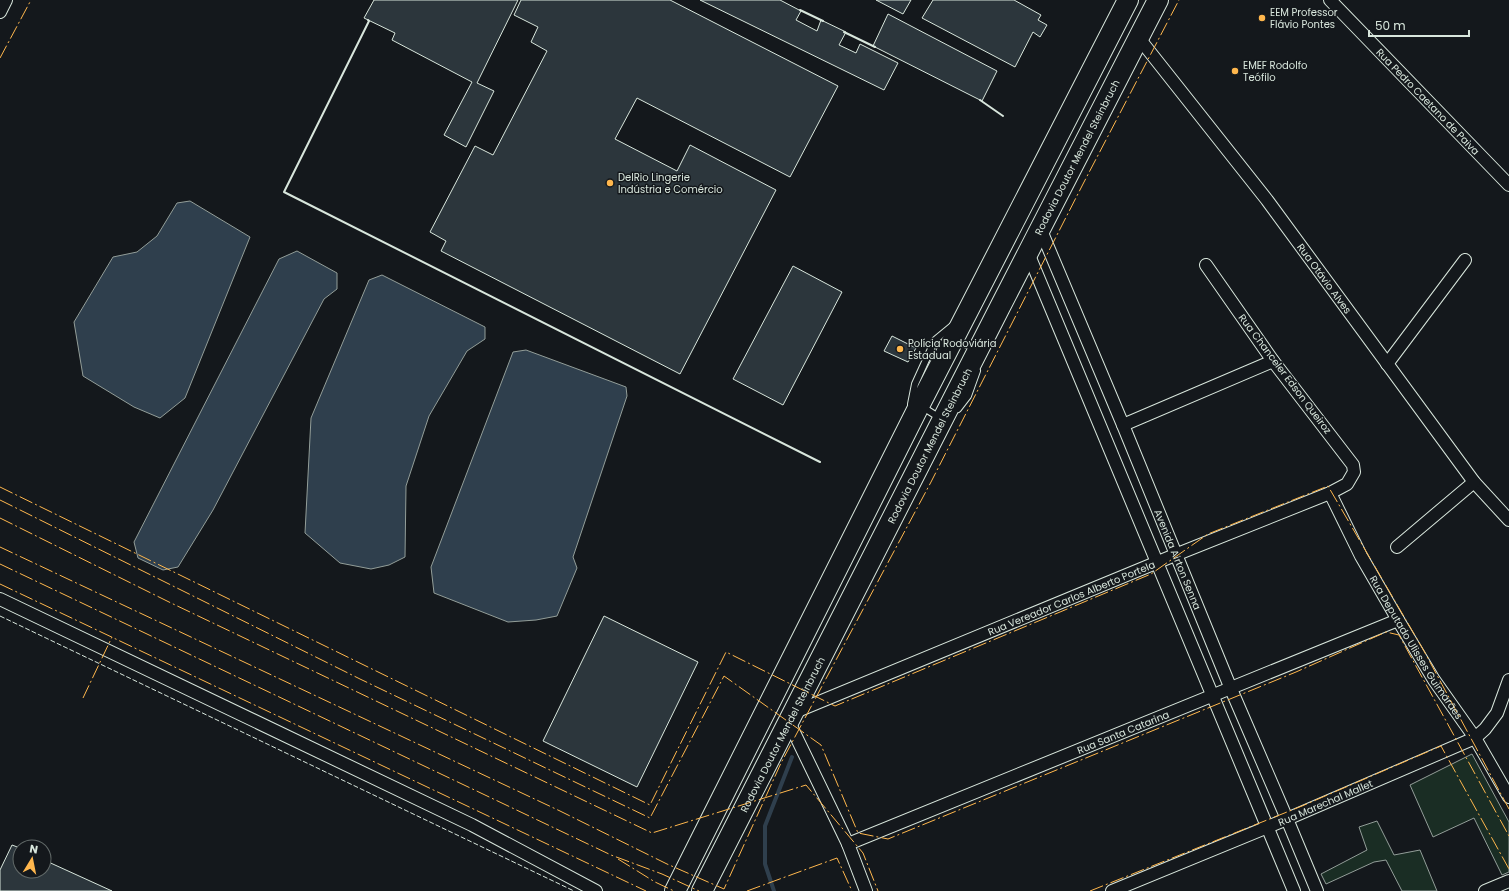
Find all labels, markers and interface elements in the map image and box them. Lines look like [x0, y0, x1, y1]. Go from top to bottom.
place label: EEM Professor Flávio Pontes [1270, 5, 1338, 32]
scale bar [1369, 12, 1469, 38]
marker: EEM Professor Flávio Pontes [1257, 13, 1267, 23]
text: 50 m [1375, 17, 1406, 34]
street label: Rua Pedro Caetano de Paiva [1373, 45, 1483, 158]
place label: EMEF Rodolfo Teófilo [1243, 58, 1307, 85]
marker: EMEF Rodolfo Teófilo [1230, 66, 1240, 76]
street label: Rodovia Doutor Mendel Steinbruch [1031, 77, 1123, 237]
place label: DelRio Lingerie Indústria e Comércio [618, 170, 723, 197]
marker: DelRio Lingerie Indústria e Comércio [605, 178, 615, 188]
street label: Rua Otávio Alves [1294, 240, 1355, 316]
street label: Rua Chanceler Edson Queiroz [1235, 311, 1335, 437]
place label: Polícia Rodoviária Estadual [908, 336, 997, 363]
marker: Polícia Rodoviária Estadual [895, 344, 905, 354]
street label: Rodovia Doutor Mendel Steinbruch [883, 365, 975, 526]
street label: Avenida Airton Senna [1151, 507, 1205, 612]
street label: Rua Vereador Carlos Alberto Portela [985, 557, 1157, 639]
street label: Rua Deputado Ulisses Guimarães [1366, 573, 1467, 722]
street label: Rodovia Doutor Mendel Steinbruch [736, 654, 828, 815]
street label: Rua Santa Catarina [1075, 706, 1171, 757]
street label: Rua Marechal Mallet [1276, 775, 1375, 829]
north arrow [12, 839, 52, 879]
text: N [28, 841, 39, 858]

